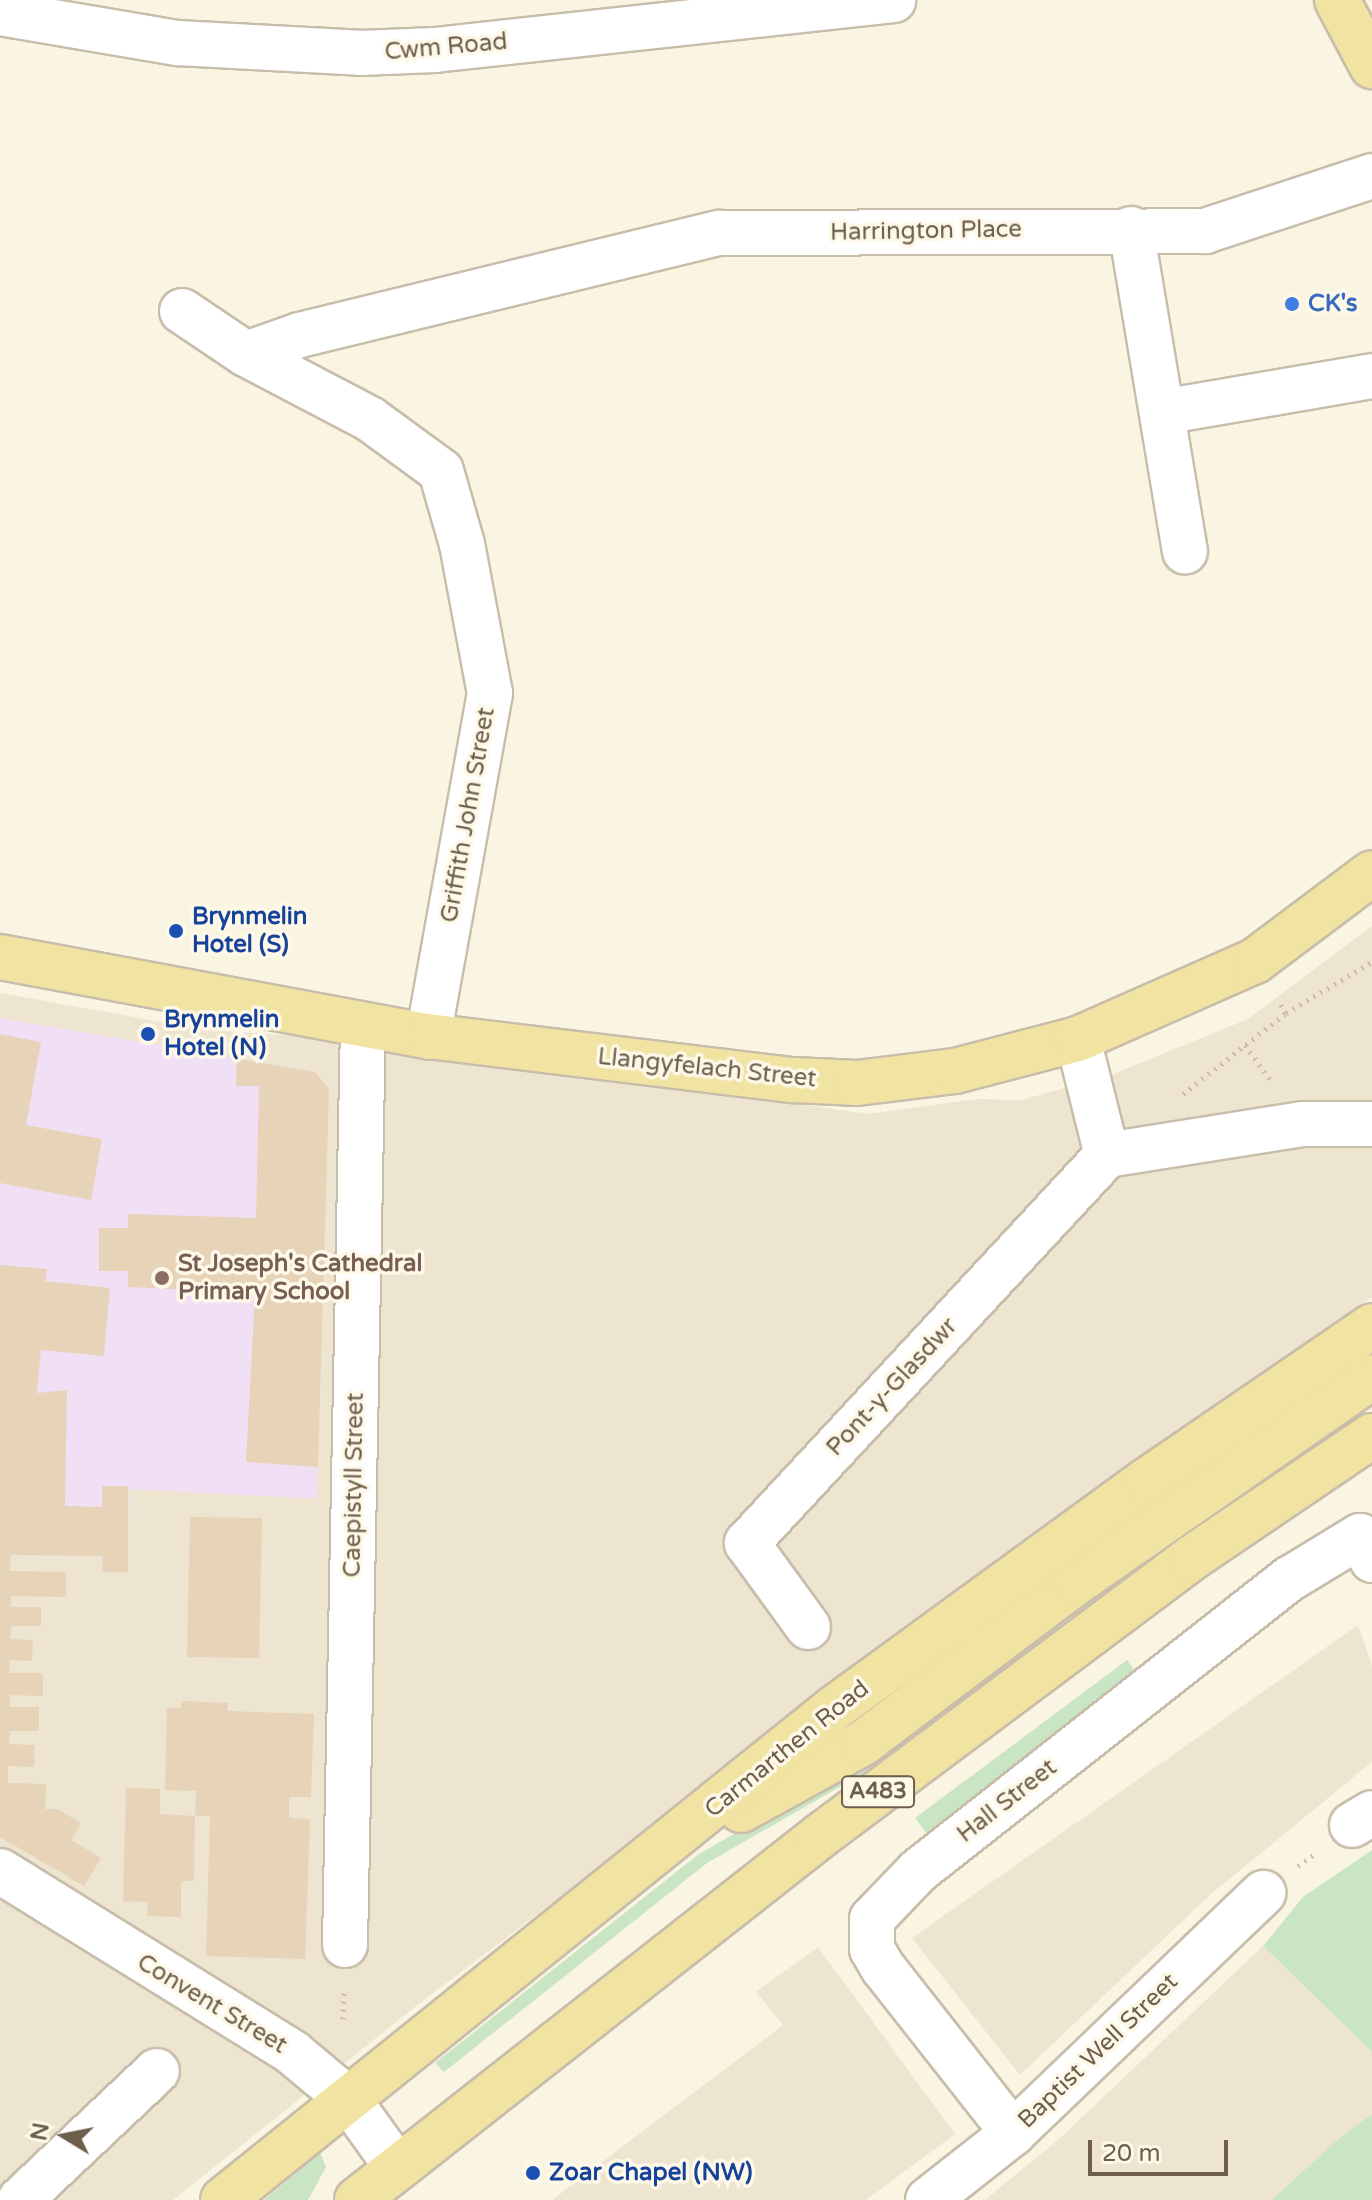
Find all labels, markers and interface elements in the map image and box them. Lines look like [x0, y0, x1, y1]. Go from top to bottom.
street label: Cwm Road [383, 27, 509, 67]
street label: Harrington Place [830, 215, 1022, 247]
place label: CK's [1308, 290, 1358, 318]
marker: CK's [1283, 295, 1301, 313]
street label: Griffith John Street [435, 705, 501, 925]
place label: Brynmelin Hotel (S) [192, 903, 307, 959]
marker: Brynmelin Hotel (S) [167, 922, 185, 940]
place label: Brynmelin Hotel (N) [164, 1006, 279, 1062]
marker: Brynmelin Hotel (N) [139, 1025, 157, 1043]
street label: Llangyfelach Street [596, 1042, 818, 1094]
place label: St Joseph's Cathedral Primary School [178, 1250, 422, 1306]
marker: St Joseph's Cathedral Primary School [153, 1269, 171, 1287]
street label: Pont-y-Glasdwr [821, 1312, 963, 1462]
street label: Caepistyll Street [338, 1392, 370, 1578]
street label: Carmarthen Road [699, 1674, 875, 1824]
street label: Hall Street [951, 1753, 1063, 1849]
road number: A483 [840, 1774, 916, 1810]
street label: Convent Street [132, 1948, 292, 2060]
street label: Baptist Well Street [1012, 1967, 1184, 2135]
north arrow [24, 2096, 104, 2176]
text: N [26, 2121, 55, 2143]
scale bar [1092, 2124, 1232, 2174]
text: 20 m [1102, 2139, 1160, 2168]
place label: Zoar Chapel (NW) [549, 2159, 752, 2187]
marker: Zoar Chapel (NW) [524, 2164, 542, 2182]

